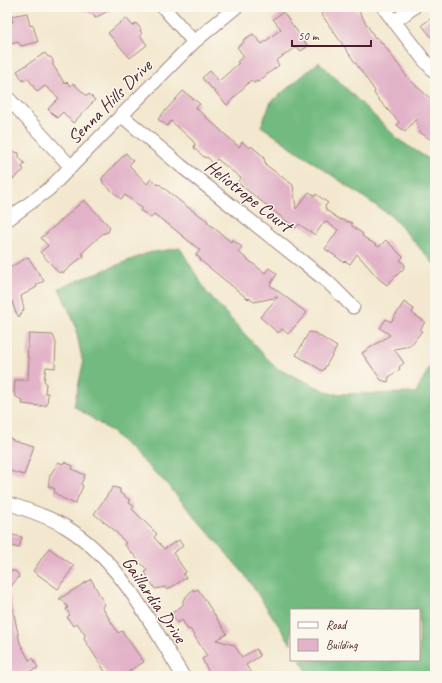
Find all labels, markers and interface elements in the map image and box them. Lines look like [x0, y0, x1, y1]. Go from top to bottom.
scale bar [292, 22, 371, 48]
text: 50 m [298, 28, 320, 44]
street label: Senna Hills Drive [62, 53, 158, 149]
street label: Heliotrope Court [200, 154, 299, 239]
street label: Gaillardia Drive [116, 552, 193, 649]
legend [290, 609, 420, 661]
text: Road [326, 617, 348, 633]
text: Building [326, 637, 358, 653]

